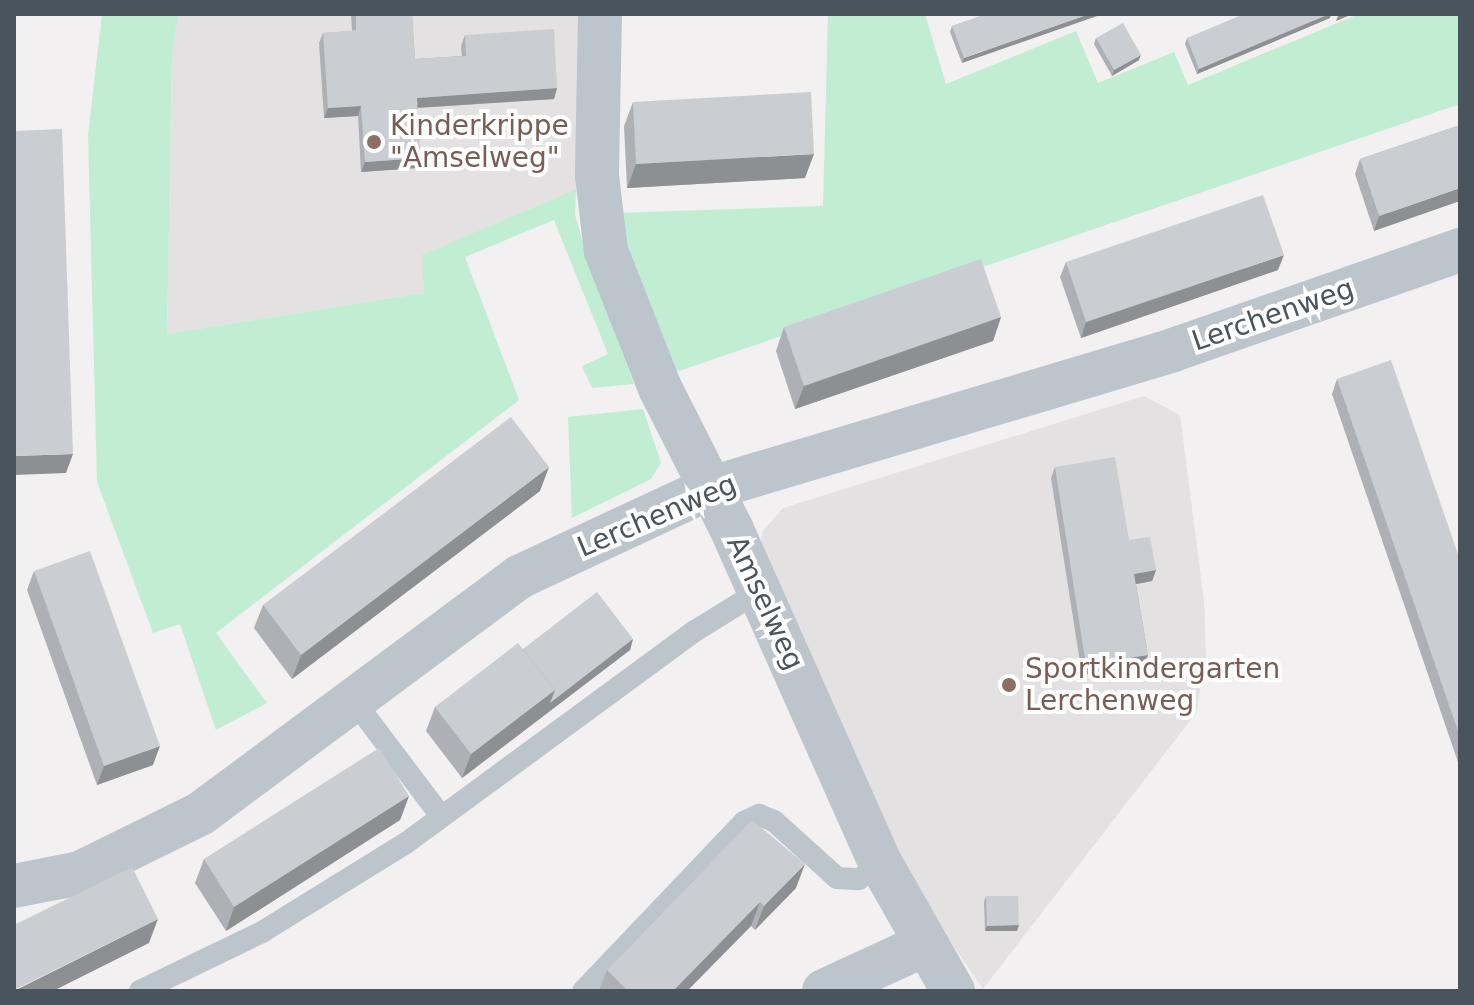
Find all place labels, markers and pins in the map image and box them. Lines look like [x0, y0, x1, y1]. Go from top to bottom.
place label: Kinderkrippe "Amselweg" [390, 109, 569, 175]
marker: Kinderkrippe "Amselweg" [365, 133, 383, 151]
place label: Sportkindergarten Lerchenweg [1025, 652, 1280, 718]
marker: Sportkindergarten Lerchenweg [1000, 676, 1018, 694]

